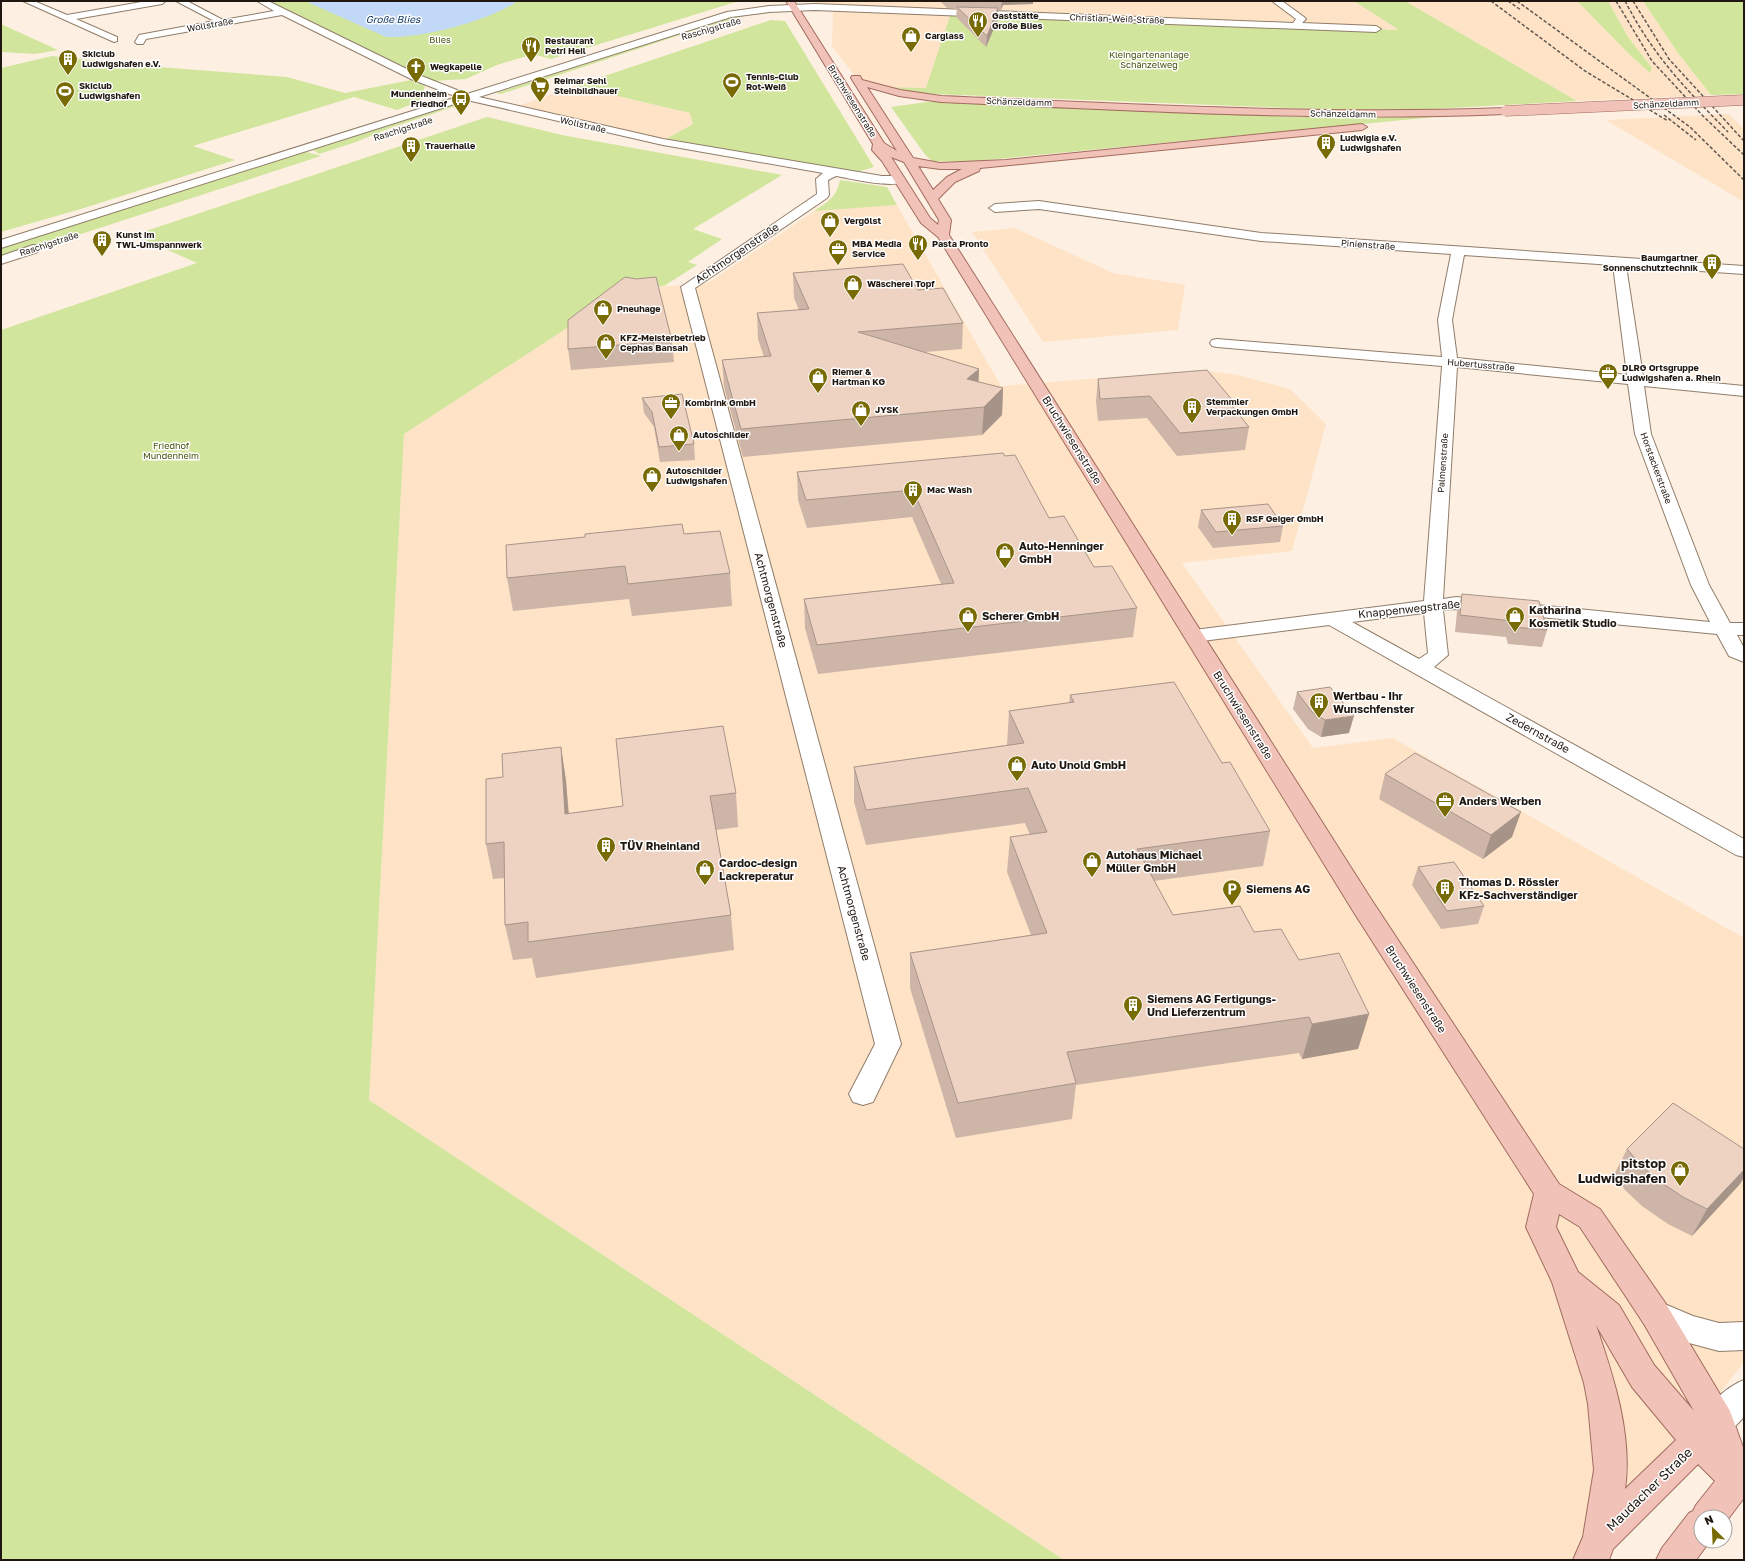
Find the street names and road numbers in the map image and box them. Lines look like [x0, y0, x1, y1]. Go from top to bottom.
street label: Christian-Weiß-Straße [1069, 11, 1165, 26]
street label: Wollstraße [186, 15, 234, 34]
street label: Raschigstraße [680, 15, 742, 42]
street label: Bruchwiesenstraße [826, 63, 879, 139]
street label: Schänzeldamm [986, 95, 1052, 108]
street label: Schänzeldamm [1633, 96, 1699, 111]
street label: Schänzeldamm [1310, 107, 1376, 120]
street label: Raschigstraße [372, 114, 434, 143]
street label: Wollstraße [559, 114, 607, 135]
street label: Achtmorgenstraße [692, 220, 781, 285]
street label: Raschigstraße [18, 229, 80, 258]
street label: Pinienstraße [1341, 237, 1396, 252]
street label: Hubertusstraße [1447, 356, 1515, 373]
street label: Bruchwiesenstraße [1040, 393, 1105, 486]
street label: Horstackerstraße [1638, 431, 1674, 505]
street label: Palmenstraße [1435, 433, 1450, 493]
street label: Achtmorgenstraße [753, 551, 790, 649]
street label: Knappenwegstraße [1357, 597, 1461, 620]
street label: Bruchwiesenstraße [1211, 668, 1276, 761]
street label: Zedernstraße [1504, 710, 1572, 755]
street label: Achtmorgenstraße [836, 864, 873, 962]
street label: Bruchwiesenstraße [1383, 943, 1450, 1035]
street label: Maudacher Straße [1603, 1444, 1695, 1534]

